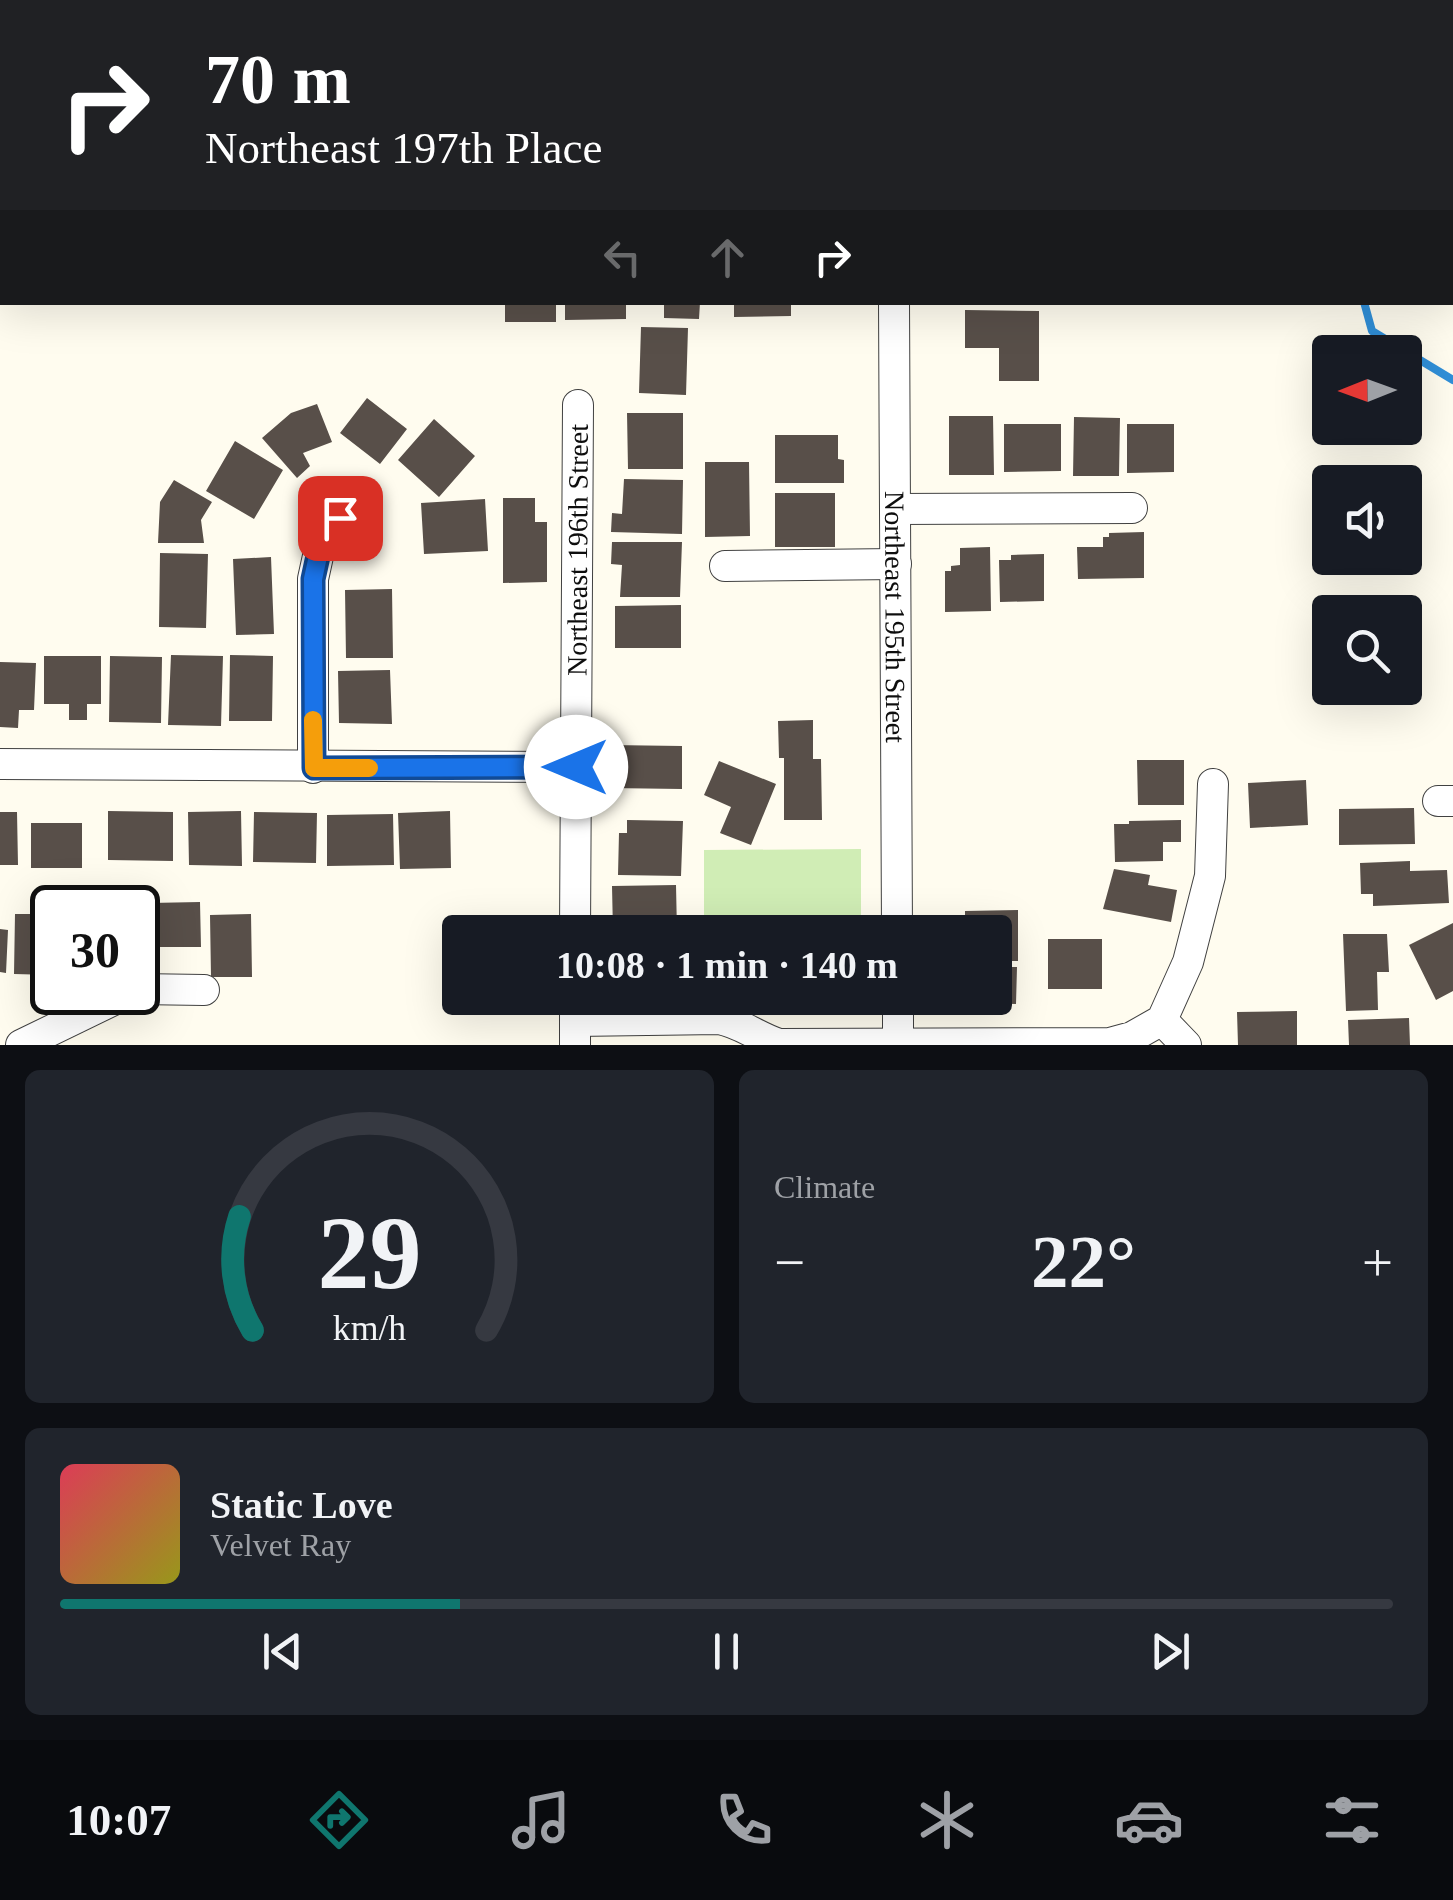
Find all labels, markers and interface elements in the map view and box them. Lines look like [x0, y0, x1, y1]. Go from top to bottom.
icon: right [40, 40, 170, 170]
text: 70 m [205, 41, 351, 118]
text: Northeast 197th Place [205, 123, 602, 173]
icon: left [595, 230, 650, 285]
icon: ahead [700, 230, 755, 285]
icon: right [805, 230, 860, 285]
north arrow [1312, 335, 1422, 445]
map controls [1312, 335, 1422, 705]
street label: Northeast 196th Street [561, 424, 593, 676]
button: sound [1312, 465, 1422, 575]
pin [298, 476, 383, 561]
icon: arrive [313, 491, 368, 546]
street label: Northeast 195th Street [879, 491, 912, 743]
button: search [1312, 595, 1422, 705]
position arrow [524, 715, 628, 819]
speed limit sign: 30 [30, 885, 160, 1015]
text: 10:08 · 1 min · 140 m [556, 944, 898, 986]
text: Climate [774, 1169, 875, 1205]
text: 29 [318, 1195, 422, 1310]
text: 22° [1031, 1220, 1136, 1303]
text: − [774, 1232, 805, 1293]
text: + [1362, 1232, 1393, 1293]
text: km/h [333, 1308, 406, 1348]
text: Static Love [210, 1484, 393, 1526]
text: Velvet Ray [210, 1527, 351, 1563]
icon: previous [255, 1624, 310, 1679]
icon: pause [699, 1624, 754, 1679]
icon: next [1143, 1624, 1198, 1679]
icon: directions [304, 1785, 374, 1855]
icon: music [506, 1785, 576, 1855]
icon: phone [709, 1785, 779, 1855]
icon: climate [912, 1785, 982, 1855]
icon: car [1114, 1785, 1184, 1855]
icon: filters [1317, 1785, 1387, 1855]
text: 10:07 [66, 1795, 171, 1845]

